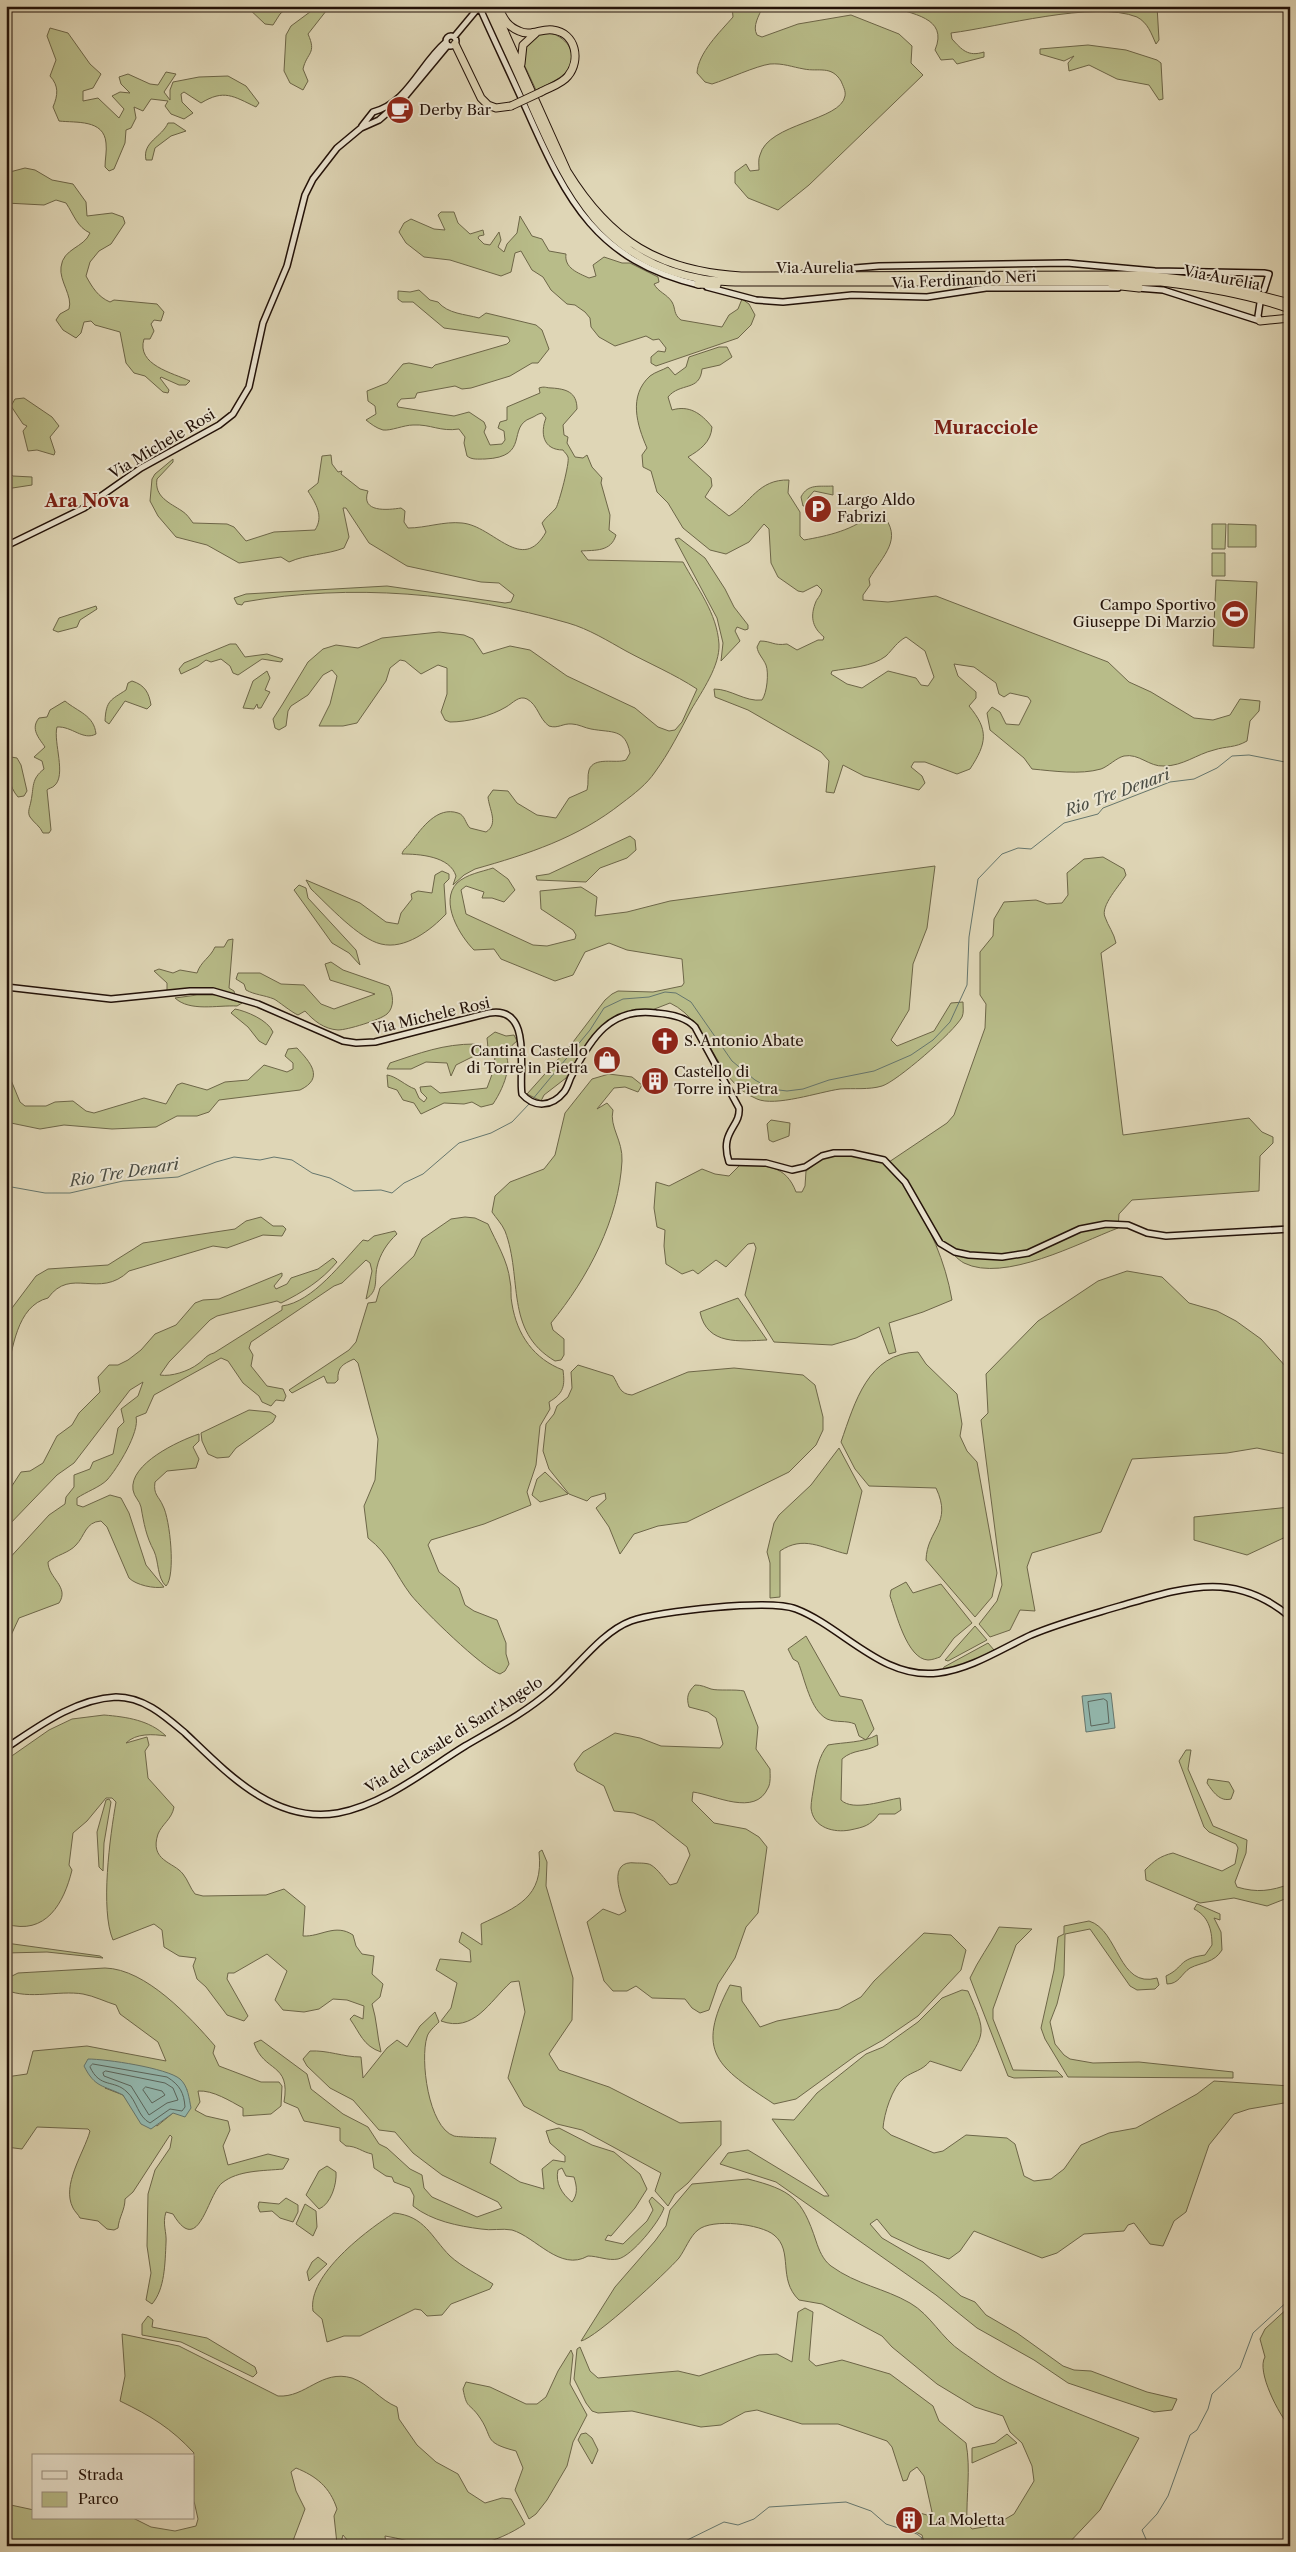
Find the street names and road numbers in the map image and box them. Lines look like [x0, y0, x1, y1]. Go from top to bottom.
street label: Via Aurelia [775, 258, 854, 277]
street label: Via Aurelia [1181, 261, 1262, 294]
street label: Via Ferdinando Neri [890, 266, 1037, 293]
street label: Via Michele Rosi [104, 404, 219, 483]
street label: Via Michele Rosi [369, 993, 492, 1039]
street label: Via del Casale di Sant'Angelo [361, 1672, 546, 1798]

